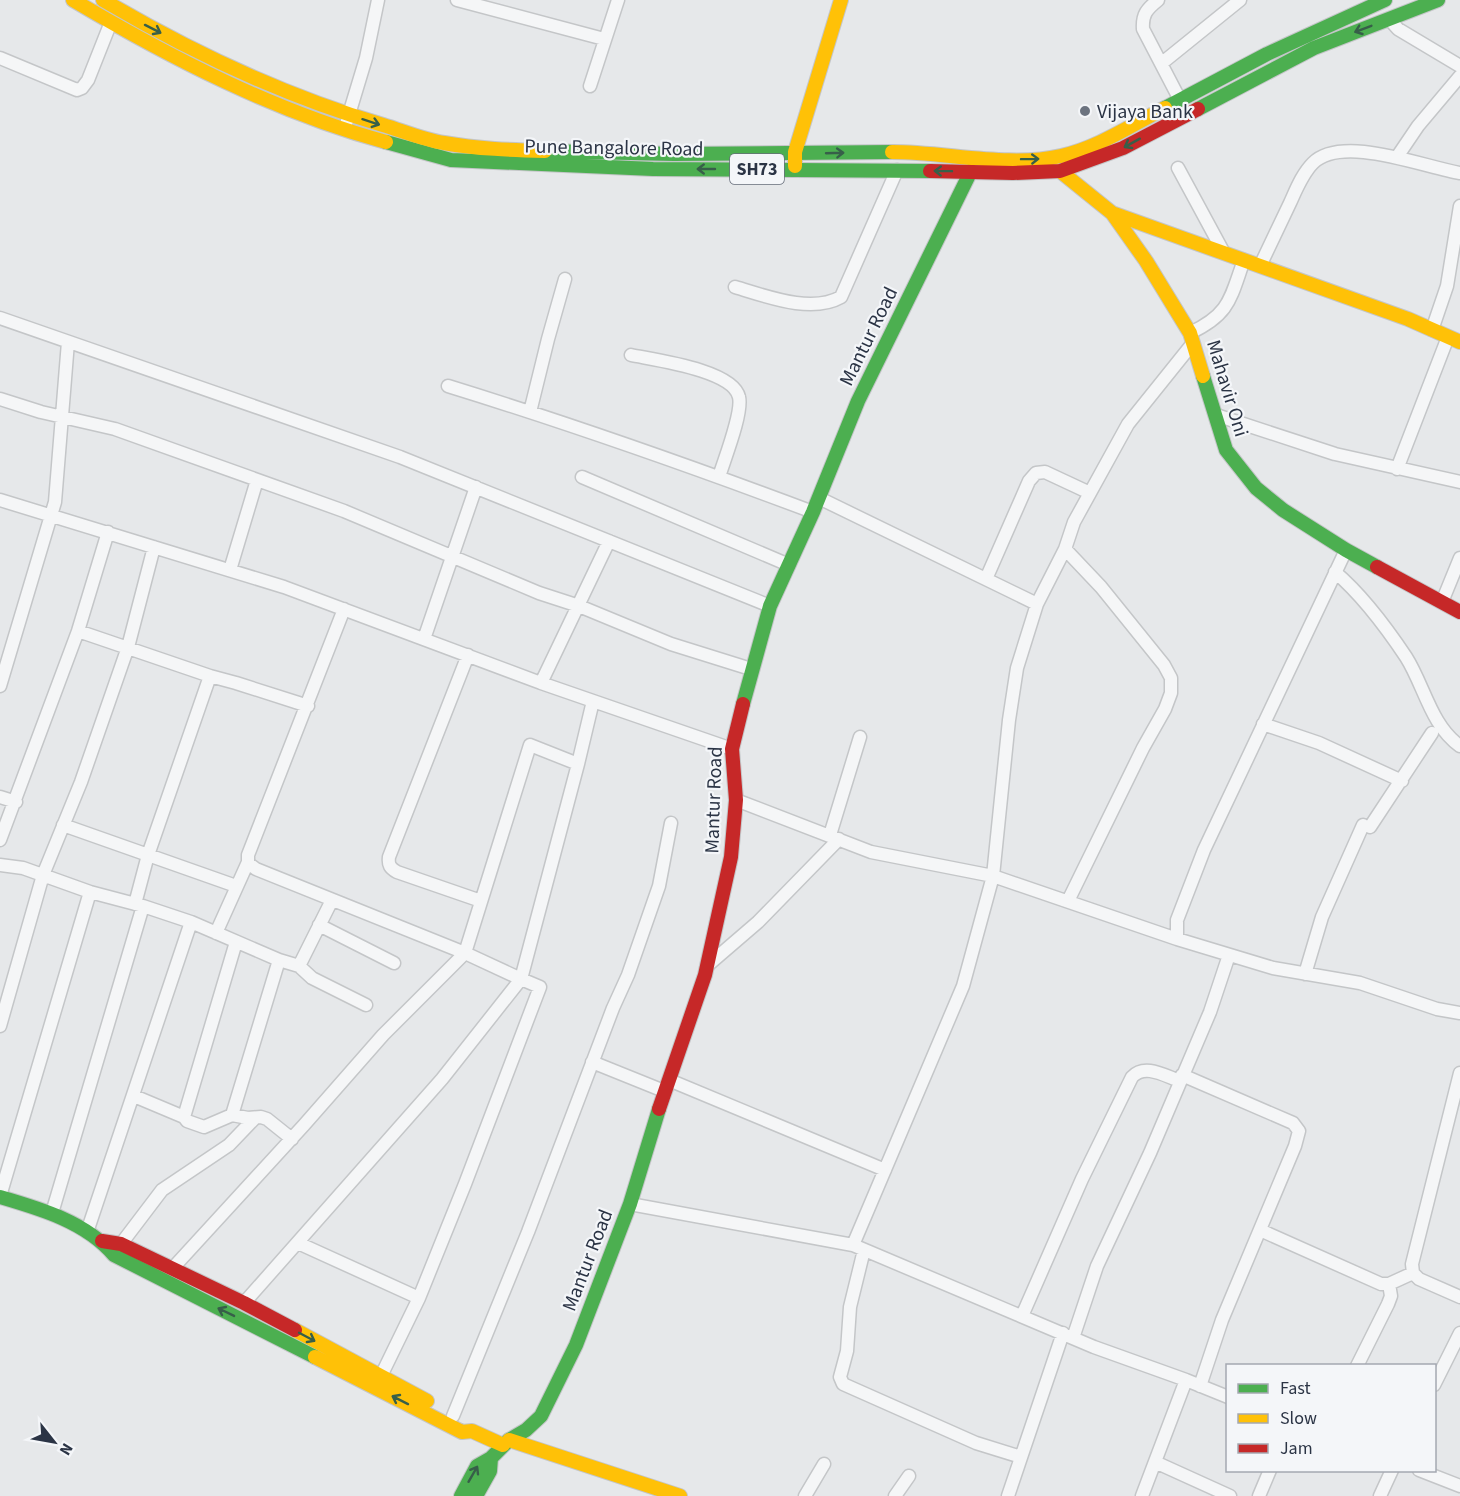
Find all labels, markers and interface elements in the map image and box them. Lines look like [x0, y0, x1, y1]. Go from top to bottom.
one-way arrow [144, 24, 162, 35]
one-way arrow [1355, 24, 1373, 35]
place label: Vijaya Bank [1097, 98, 1193, 126]
marker: Vijaya Bank [1078, 104, 1092, 118]
one-way arrow [361, 117, 380, 128]
street label: Pune Bangalore Road [524, 132, 704, 164]
one-way arrow [1124, 138, 1142, 149]
one-way arrow [825, 147, 845, 159]
one-way arrow [1019, 153, 1039, 165]
road number: SH73 [730, 154, 784, 184]
one-way arrow [696, 163, 716, 175]
one-way arrow [933, 165, 953, 177]
street label: Mantur Road [833, 282, 905, 391]
street label: Mahavir Oni [1199, 336, 1255, 440]
street label: Mantur Road [698, 746, 730, 854]
street label: Mantur Road [556, 1205, 620, 1315]
one-way arrow [218, 1305, 236, 1317]
one-way arrow [298, 1331, 316, 1343]
legend [1226, 1364, 1436, 1472]
text: Fast [1280, 1376, 1311, 1401]
one-way arrow [392, 1394, 410, 1405]
text: Slow [1280, 1406, 1317, 1431]
north arrow [24, 1412, 84, 1472]
text: Jam [1280, 1436, 1313, 1461]
text: N [54, 1439, 78, 1459]
one-way arrow [467, 1466, 479, 1483]

